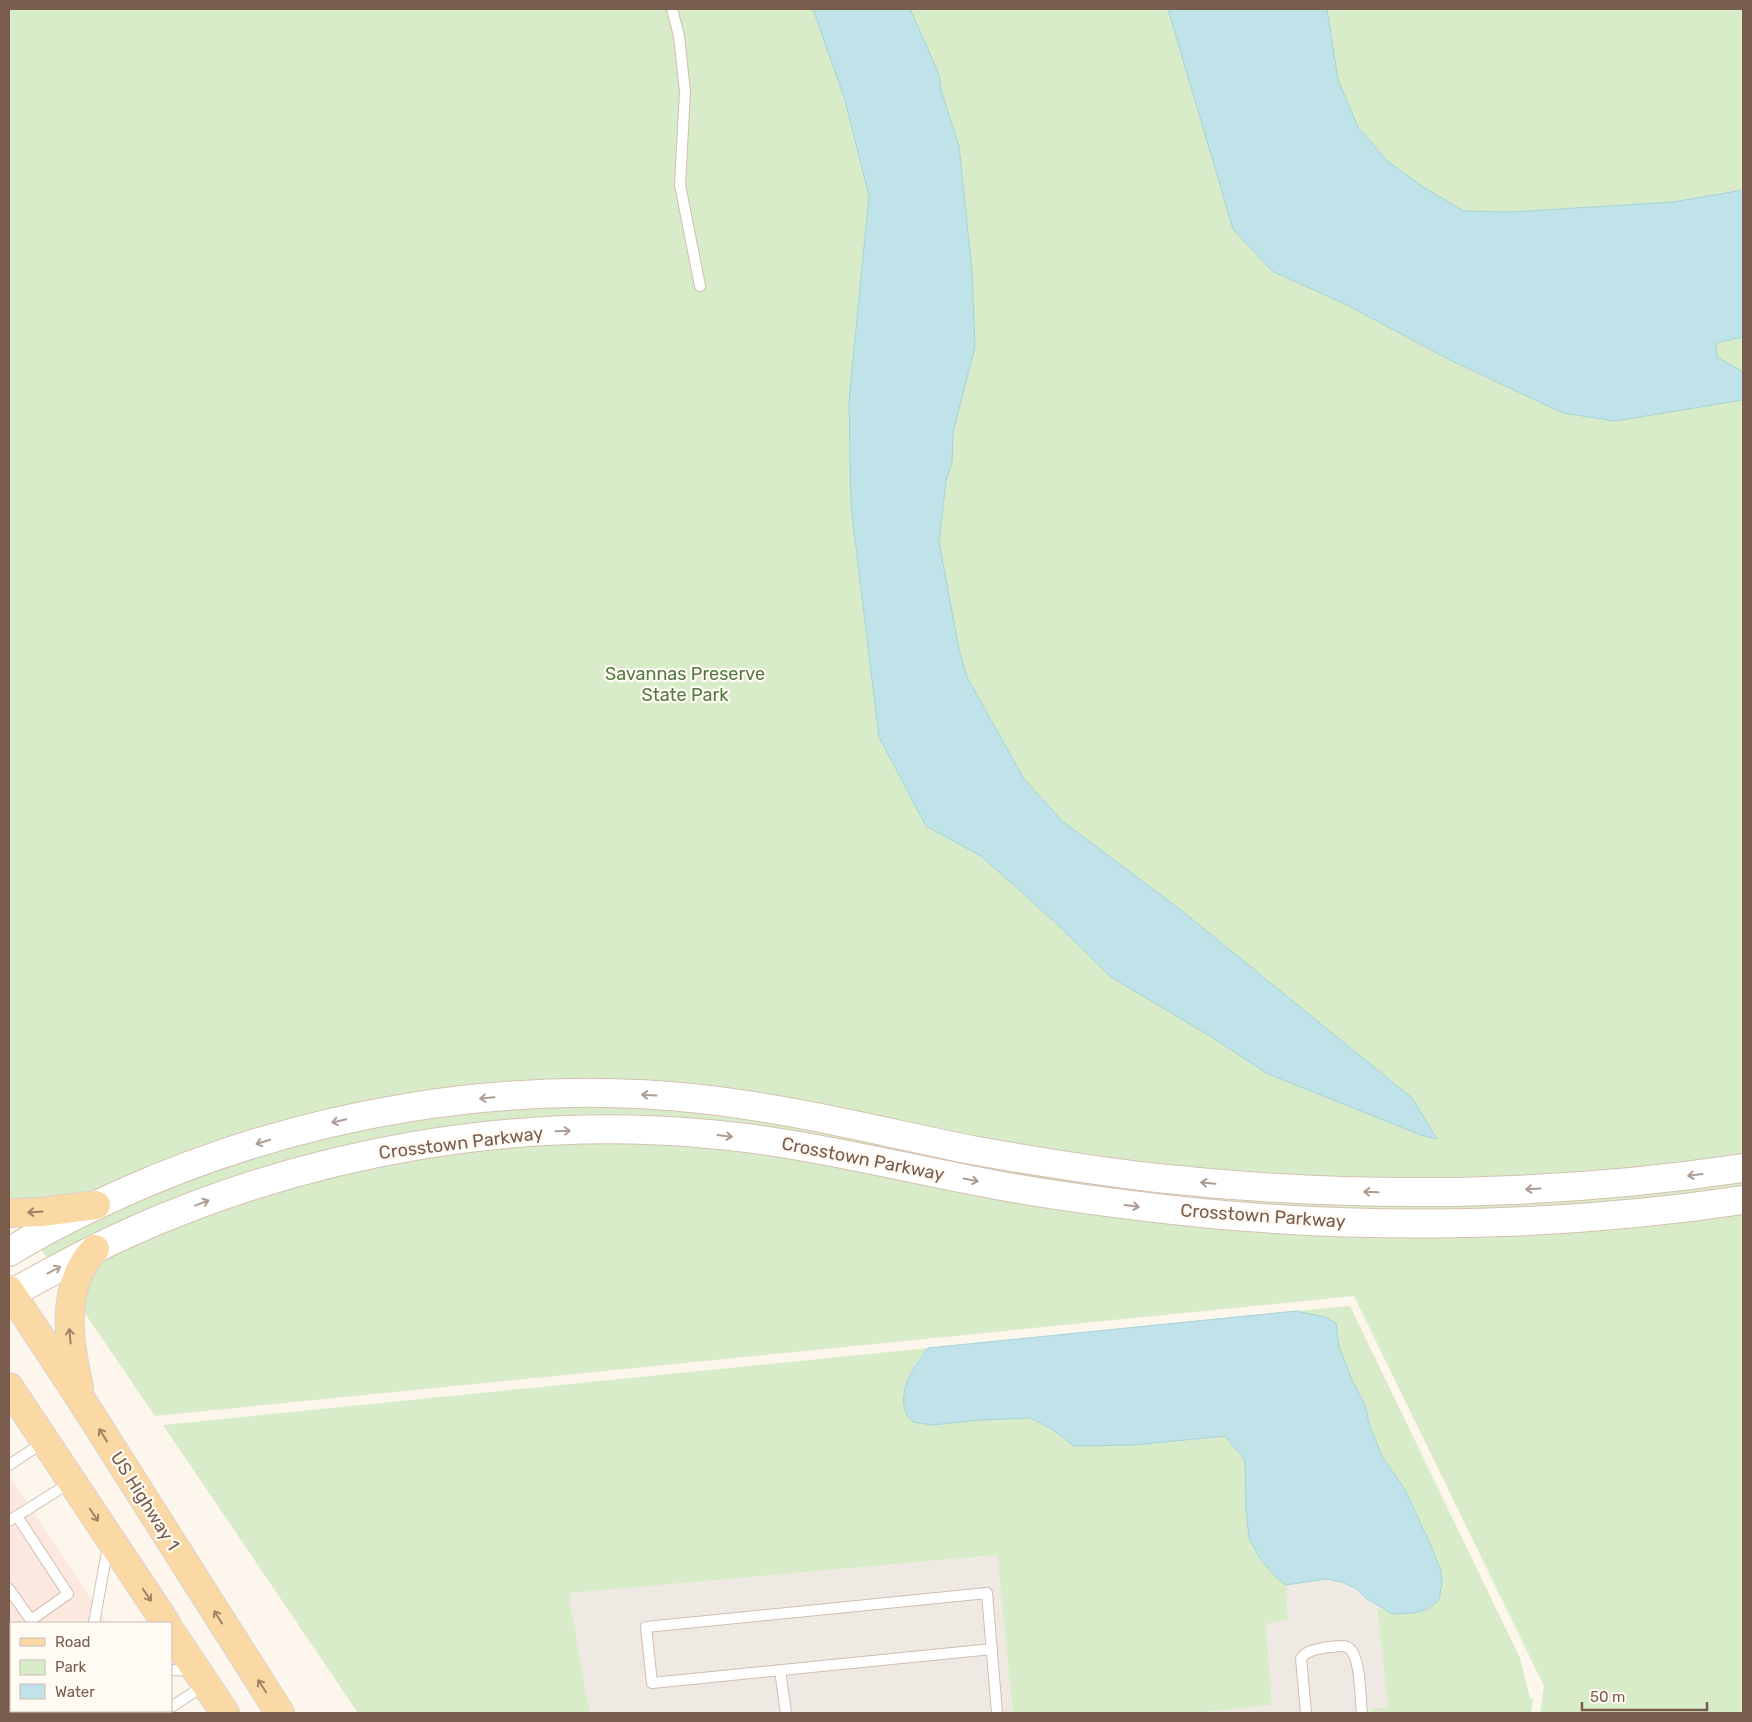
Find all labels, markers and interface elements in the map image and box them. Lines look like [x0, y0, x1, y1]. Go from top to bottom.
park label: Savannas Preserve State Park [605, 663, 765, 706]
one-way arrow [641, 1091, 657, 1100]
one-way arrow [479, 1093, 495, 1103]
one-way arrow [331, 1117, 347, 1126]
street label: Crosstown Parkway [378, 1122, 545, 1164]
one-way arrow [554, 1126, 571, 1136]
one-way arrow [717, 1131, 733, 1141]
street label: Crosstown Parkway [780, 1132, 946, 1186]
one-way arrow [255, 1137, 271, 1147]
one-way arrow [1687, 1170, 1703, 1180]
one-way arrow [963, 1176, 979, 1186]
one-way arrow [1201, 1178, 1217, 1188]
one-way arrow [1525, 1184, 1542, 1194]
one-way arrow [1363, 1187, 1379, 1196]
one-way arrow [194, 1198, 209, 1207]
street label: Crosstown Parkway [1180, 1199, 1346, 1233]
one-way arrow [1123, 1201, 1139, 1211]
one-way arrow [27, 1207, 43, 1217]
one-way arrow [46, 1265, 61, 1275]
one-way arrow [65, 1328, 75, 1344]
one-way arrow [98, 1429, 108, 1443]
street label: US Highway 1 [106, 1447, 184, 1555]
one-way arrow [89, 1508, 99, 1522]
one-way arrow [142, 1588, 152, 1602]
one-way arrow [213, 1610, 223, 1624]
legend [10, 1622, 172, 1712]
text: Road [55, 1633, 91, 1651]
text: Park [55, 1658, 86, 1676]
one-way arrow [257, 1679, 267, 1693]
scale bar [1582, 1680, 1707, 1712]
text: Water [55, 1683, 95, 1701]
text: 50 m [1590, 1688, 1625, 1706]

